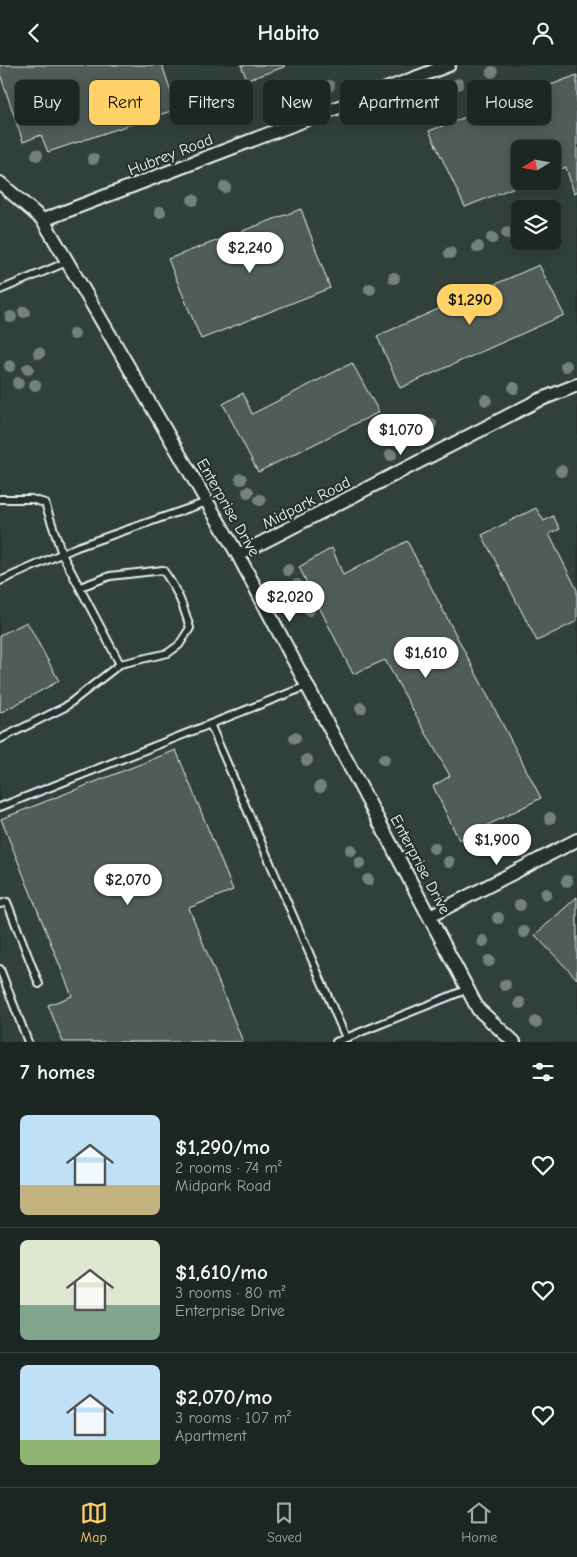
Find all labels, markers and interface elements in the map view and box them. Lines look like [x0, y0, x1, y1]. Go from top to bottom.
icon: back [20, 19, 48, 47]
icon: person [529, 19, 557, 47]
text: Habito [258, 20, 319, 46]
chip: Buy [15, 80, 79, 125]
chip: Rent [89, 80, 160, 125]
chip: Filters [170, 80, 253, 125]
chip: New [263, 80, 330, 125]
chip: Apartment [340, 80, 457, 125]
chip: House [467, 80, 551, 125]
street label: Hubrey Road [125, 131, 215, 179]
north arrow [511, 140, 561, 190]
map controls [511, 140, 561, 250]
button: layers [511, 200, 561, 250]
pin: $2,240 [209, 231, 291, 274]
text: $2,240 [228, 239, 272, 257]
pin: $1,290 [429, 283, 511, 326]
text: $1,290 [448, 291, 492, 309]
pin: $1,070 [360, 413, 442, 456]
text: $1,070 [379, 421, 423, 439]
street label: Enterprise Drive [193, 455, 263, 560]
street label: Midpark Road [259, 473, 353, 533]
pin: $2,020 [249, 581, 331, 623]
text: $2,020 [267, 588, 313, 606]
pin: $1,610 [385, 637, 467, 679]
text: $1,610 [405, 644, 447, 662]
street label: Enterprise Drive [386, 812, 454, 917]
pin: $1,900 [456, 823, 538, 866]
text: $1,900 [474, 831, 520, 849]
pin: $2,070 [87, 863, 169, 906]
text: $2,070 [105, 871, 151, 889]
icon: filters [529, 1058, 557, 1086]
text: 7 homes [20, 1060, 95, 1084]
icon: home [60, 1135, 120, 1195]
text: $1,290/mo [175, 1135, 270, 1159]
icon: heart [529, 1151, 557, 1179]
text: 2 rooms · 74 m² [175, 1159, 282, 1177]
text: Midpark Road [175, 1177, 271, 1195]
icon: home [60, 1260, 120, 1320]
text: $1,610/mo [175, 1260, 268, 1284]
icon: heart [529, 1276, 557, 1304]
text: 3 rooms · 80 m² [175, 1284, 285, 1302]
text: Enterprise Drive [175, 1302, 285, 1320]
icon: home [60, 1385, 120, 1445]
text: $2,070/mo [175, 1385, 272, 1409]
icon: heart [529, 1401, 557, 1429]
text: 3 rooms · 107 m² [175, 1409, 291, 1427]
text: Apartment [175, 1427, 247, 1445]
tab: Map [80, 1499, 108, 1546]
tab: Saved [267, 1499, 302, 1546]
tab: Home [461, 1499, 497, 1546]

